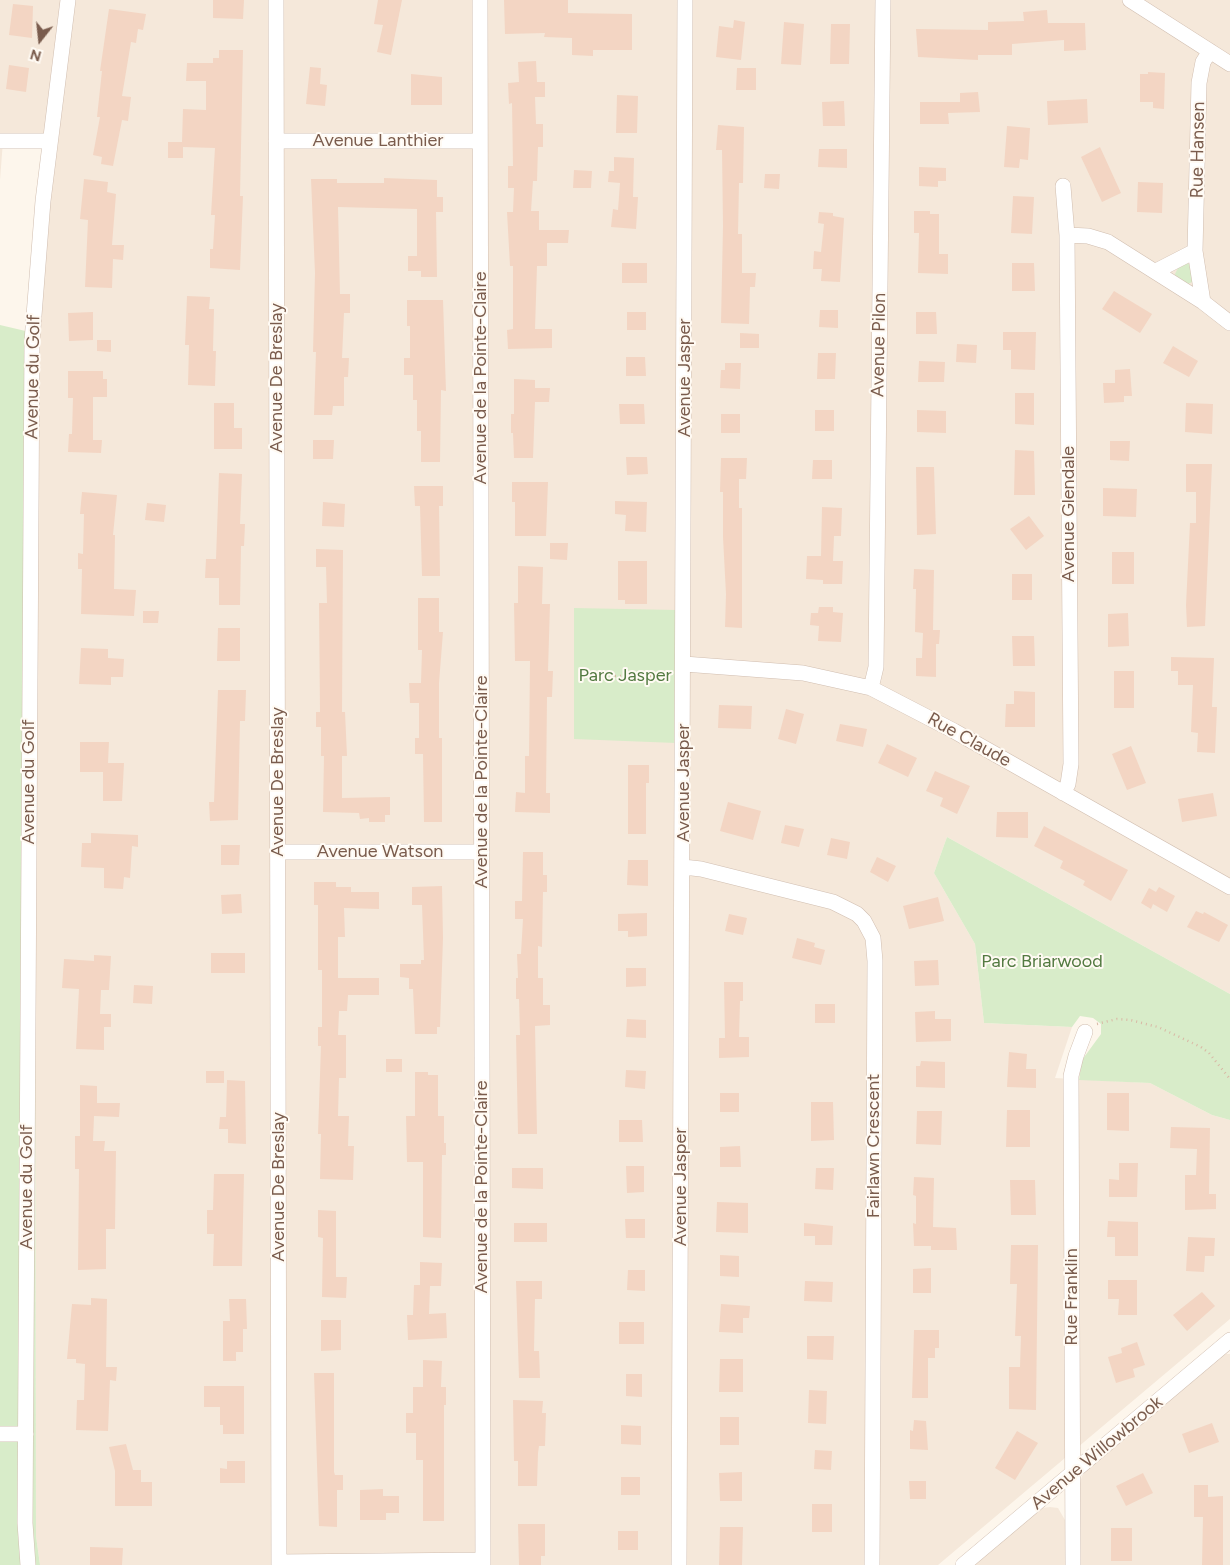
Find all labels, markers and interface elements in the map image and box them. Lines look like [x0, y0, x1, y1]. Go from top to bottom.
north arrow [15, 15, 65, 65]
text: N [28, 45, 43, 65]
street label: Rue Hansen [1186, 102, 1210, 198]
street label: Avenue Lanthier [313, 130, 443, 152]
street label: Avenue de la Pointe-Claire [470, 272, 492, 484]
street label: Avenue Pilon [867, 293, 891, 397]
street label: Avenue De Breslay [266, 303, 288, 453]
street label: Avenue du Golf [21, 314, 45, 440]
street label: Avenue Jasper [674, 319, 696, 437]
street label: Avenue Glendale [1058, 446, 1080, 582]
park label: Parc Jasper [578, 665, 672, 687]
street label: Avenue de la Pointe-Claire [471, 676, 493, 888]
street label: Avenue De Breslay [267, 707, 289, 857]
street label: Rue Claude [923, 708, 1015, 772]
street label: Avenue du Golf [18, 719, 40, 845]
street label: Avenue Jasper [673, 724, 695, 842]
street label: Avenue Watson [317, 841, 443, 863]
park label: Parc Briarwood [981, 951, 1103, 973]
street label: Fairlawn Crescent [863, 1074, 885, 1218]
street label: Avenue de la Pointe-Claire [471, 1081, 493, 1293]
street label: Avenue De Breslay [268, 1112, 290, 1262]
street label: Avenue du Golf [16, 1124, 38, 1250]
street label: Avenue Jasper [670, 1128, 692, 1246]
street label: Rue Franklin [1061, 1248, 1083, 1346]
street label: Avenue Willowbrook [1027, 1392, 1167, 1514]

